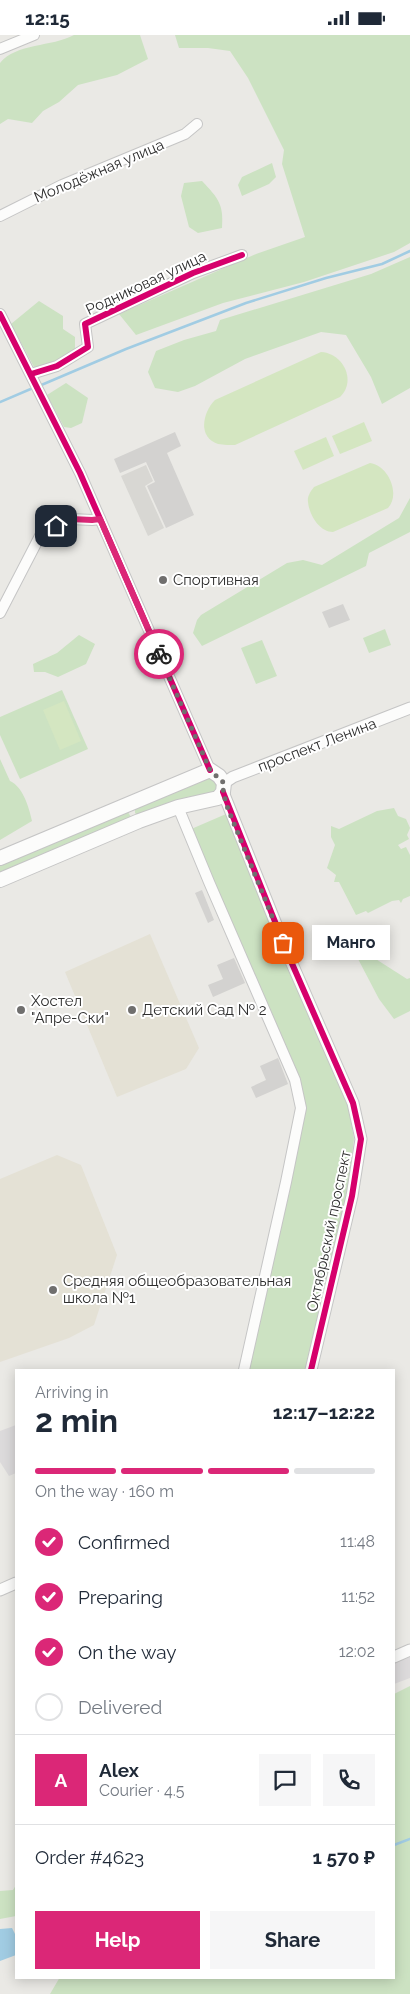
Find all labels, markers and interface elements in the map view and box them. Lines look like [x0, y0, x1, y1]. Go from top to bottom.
text: 12:15 [25, 7, 70, 29]
street label: Молодёжная улица [31, 136, 167, 206]
street label: Родниковая улица [83, 247, 209, 319]
pin [35, 505, 77, 547]
icon: home [42, 512, 70, 540]
place label: Спортивная [173, 571, 259, 589]
marker: Спортивная [157, 574, 169, 586]
courier [134, 629, 184, 679]
icon: bike [145, 640, 173, 668]
street label: проспект Ленина [255, 714, 379, 776]
pin [262, 922, 304, 964]
callout: Манго [313, 925, 390, 961]
icon: bag [269, 929, 297, 957]
text: Манго [326, 933, 376, 952]
place label: Хостел "Апре-Ски" [31, 992, 109, 1027]
place label: Детский Сад № 2 [142, 1001, 267, 1019]
marker: Хостел "Апре-Ски" [15, 1004, 27, 1016]
marker: Детский Сад № 2 [126, 1004, 138, 1016]
street label: Октябрьский проспект [303, 1149, 355, 1313]
place label: Средняя общеобразовательная школа №1 [63, 1272, 291, 1307]
marker: Средняя общеобразовательная школа №1 [47, 1284, 59, 1296]
text: Arriving in [35, 1383, 109, 1402]
text: 12:17–12:22 [273, 1401, 375, 1423]
text: 2 min [35, 1402, 118, 1439]
text: On the way · 160 m [35, 1482, 174, 1501]
icon: check [35, 1528, 63, 1556]
text: Confirmed [78, 1531, 170, 1553]
text: 11:48 [340, 1532, 375, 1551]
icon: check [35, 1583, 63, 1611]
text: Preparing [78, 1586, 163, 1608]
text: 11:52 [341, 1587, 375, 1606]
icon: check [35, 1638, 63, 1666]
text: On the way [78, 1641, 177, 1663]
text: 12:02 [339, 1642, 375, 1661]
text: Delivered [78, 1696, 162, 1718]
button: chat [259, 1754, 311, 1806]
button: phone [323, 1754, 375, 1806]
text: Alex [99, 1759, 139, 1781]
text: A [55, 1769, 67, 1791]
text: Courier · 4.5 [99, 1781, 184, 1800]
text: Order #4623 [35, 1846, 144, 1868]
text: 1 570 ₽ [313, 1846, 375, 1868]
button: Help [35, 1911, 200, 1969]
button: Share [210, 1911, 375, 1969]

